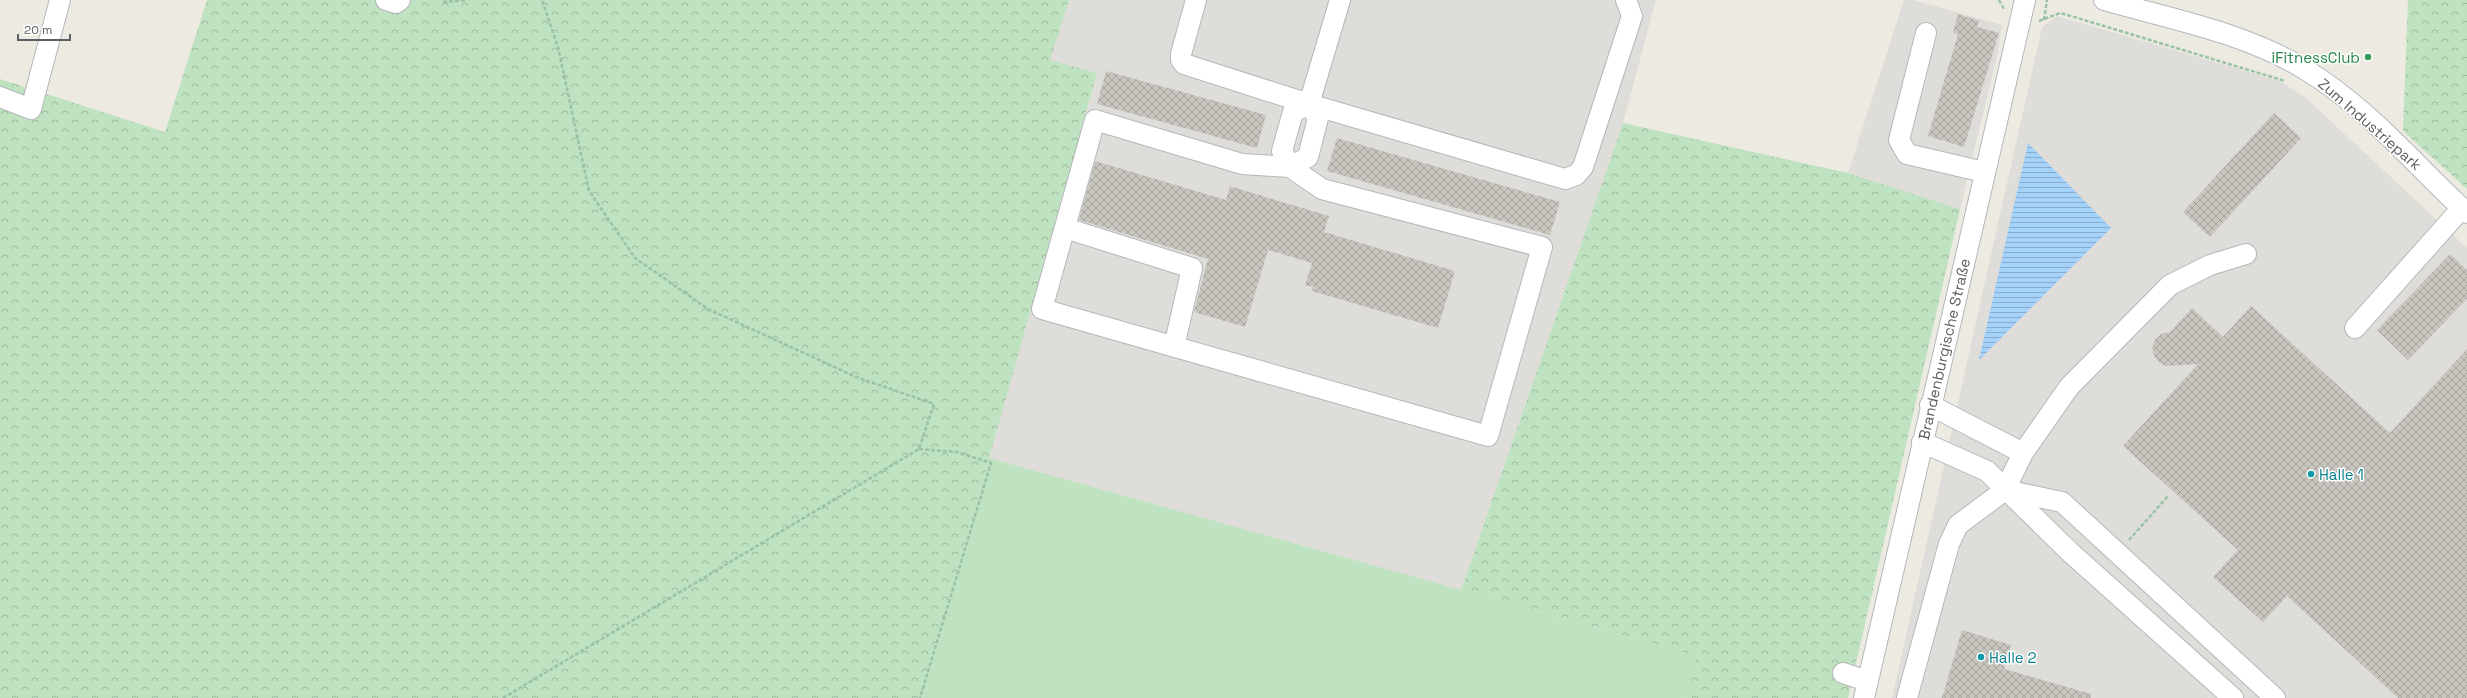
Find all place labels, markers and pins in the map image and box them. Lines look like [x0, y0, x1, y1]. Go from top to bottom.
place label: iFitnessClub [2272, 48, 2360, 67]
marker: iFitnessClub [2363, 52, 2373, 62]
place label: Halle 1 [2319, 465, 2364, 484]
marker: Halle 1 [2306, 469, 2316, 479]
place label: Halle 2 [1989, 648, 2037, 667]
marker: Halle 2 [1976, 652, 1986, 662]

